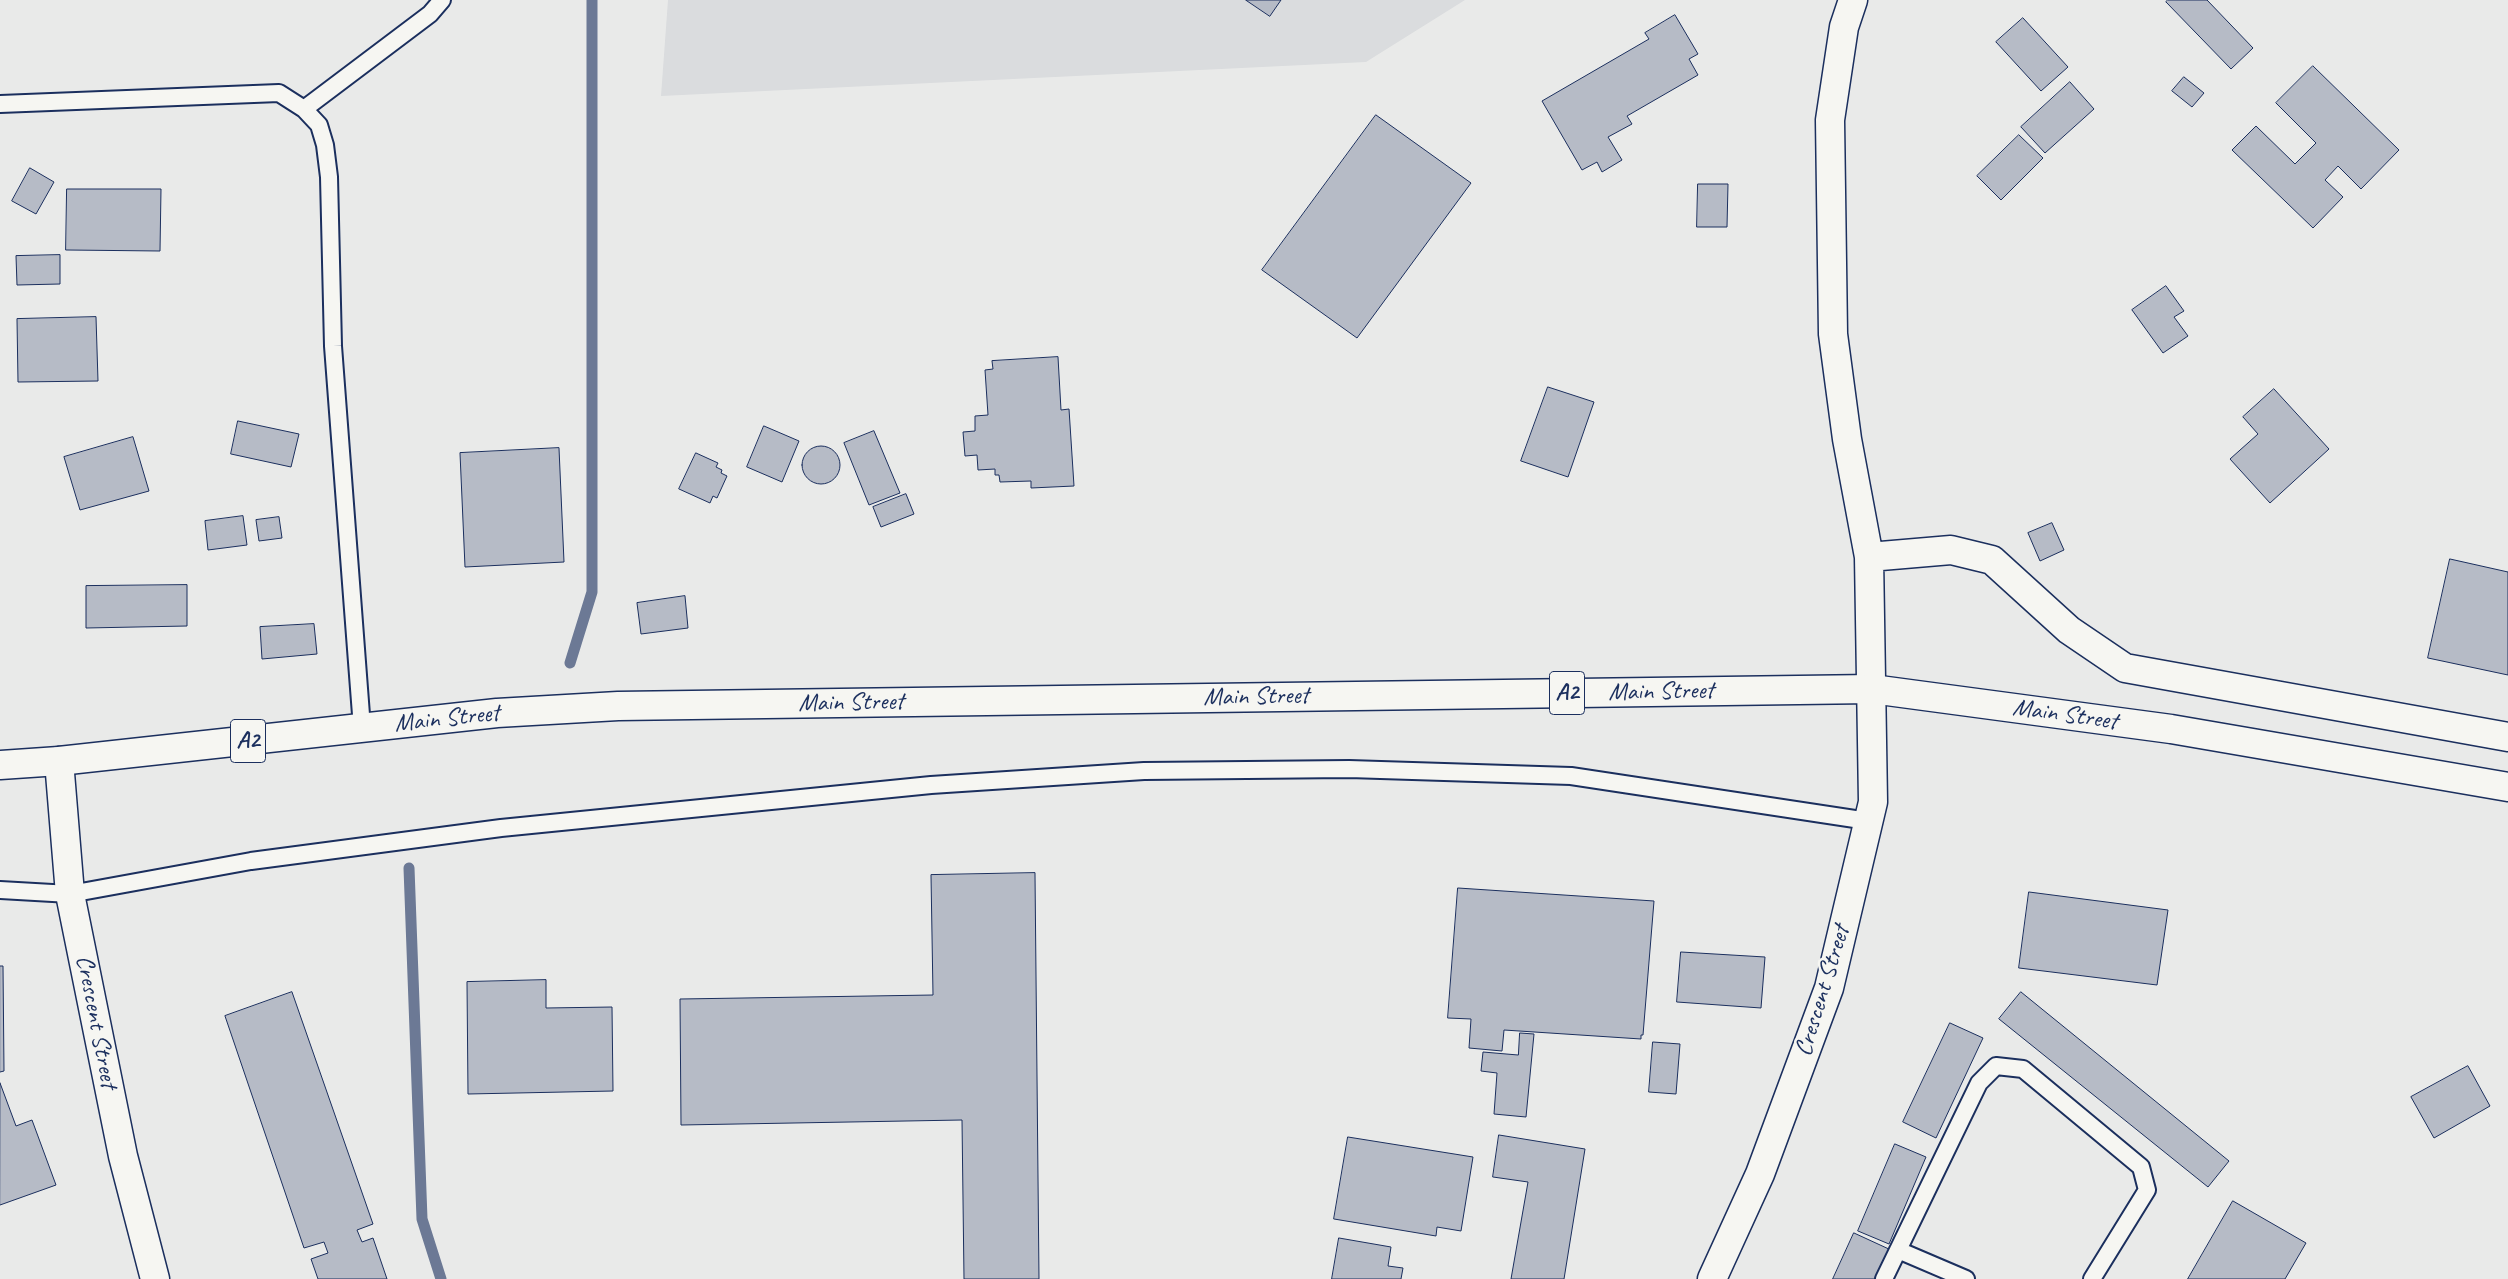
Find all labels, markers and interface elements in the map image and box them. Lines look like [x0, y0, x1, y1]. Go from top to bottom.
road number: A2 [1550, 671, 1584, 714]
street label: Main Street [1608, 676, 1714, 708]
street label: Main Street [1203, 681, 1309, 713]
street label: Main Street [798, 687, 904, 719]
street label: Main Street [2011, 693, 2119, 737]
street label: Main Street [393, 699, 501, 739]
road number: A2 [230, 719, 266, 762]
street label: Crescent Street [1789, 922, 1857, 1060]
street label: Crescent Street [68, 953, 124, 1091]

